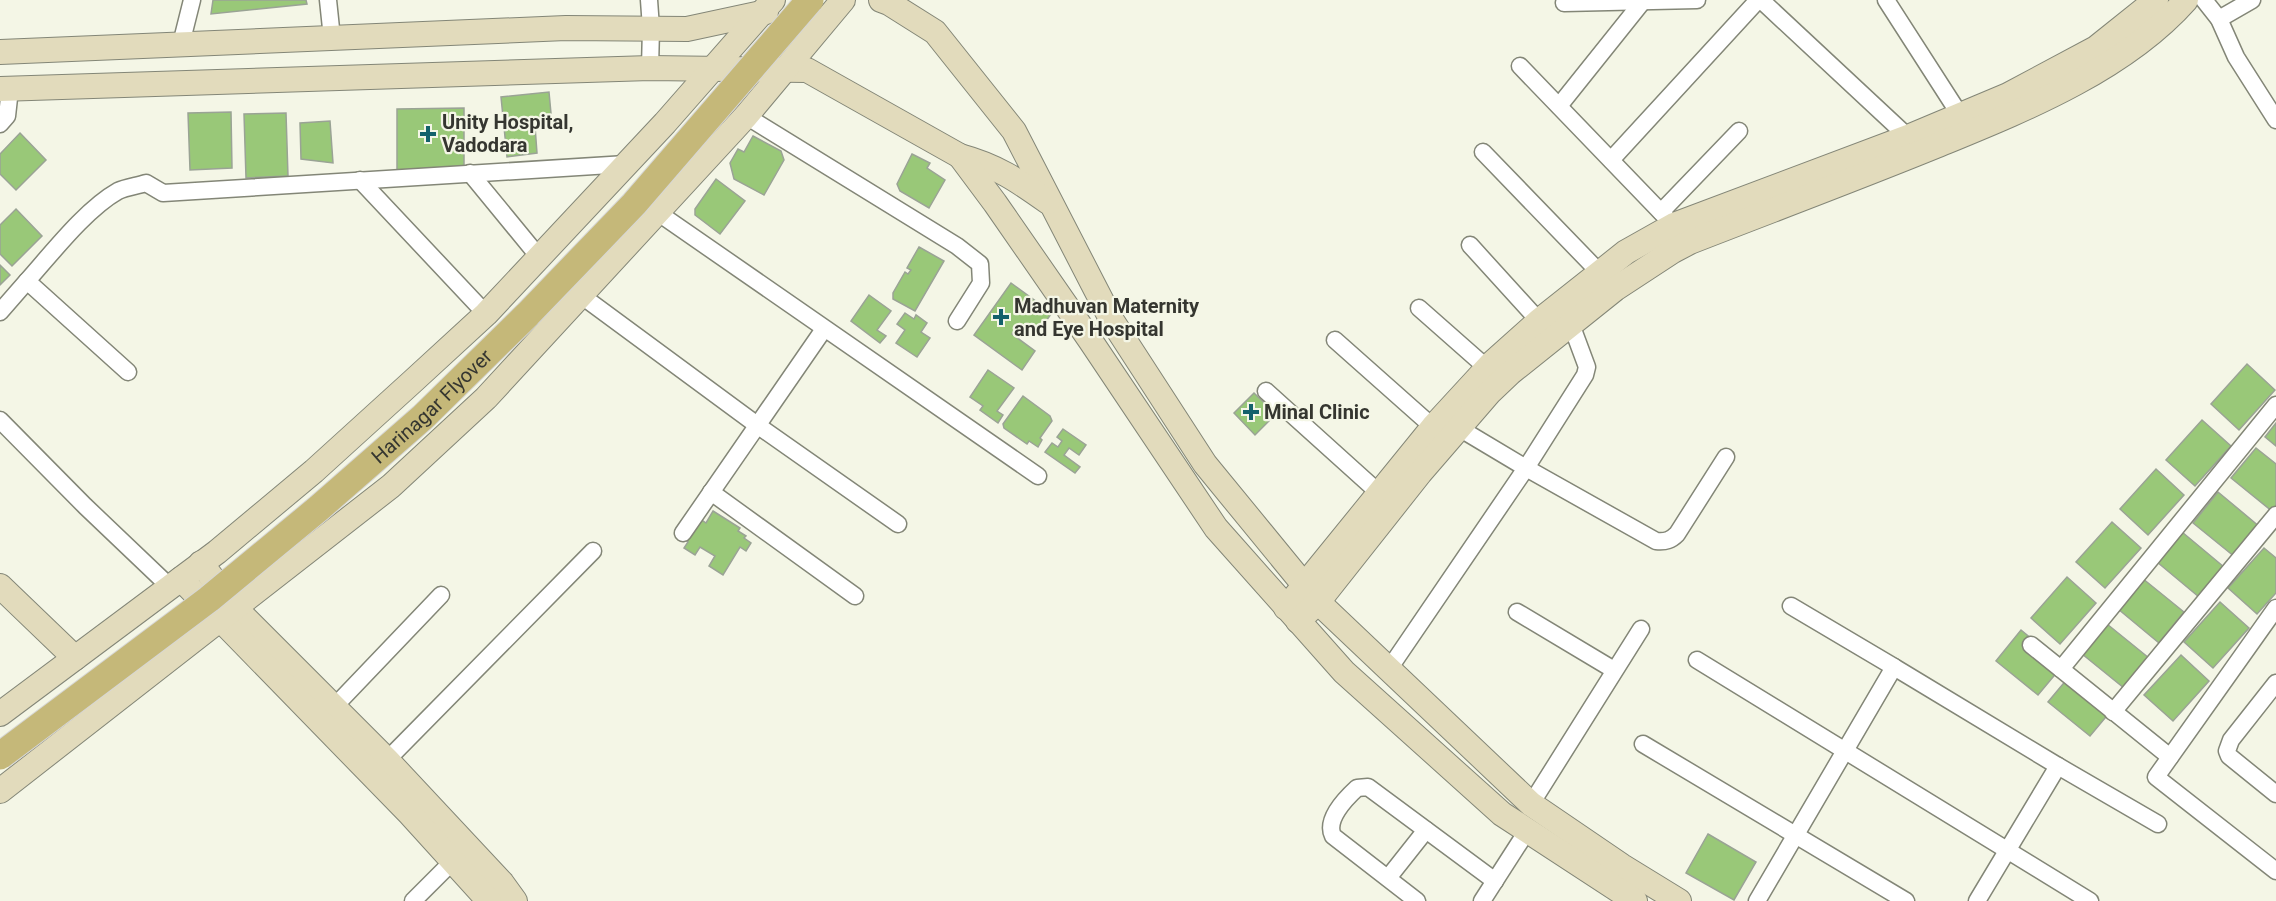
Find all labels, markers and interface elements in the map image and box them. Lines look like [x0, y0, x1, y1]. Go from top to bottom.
place label: Unity Hospital, Vadodara [442, 110, 573, 157]
marker: Unity Hospital, Vadodara [419, 125, 437, 143]
place label: Madhuvan Maternity and Eye Hospital [1014, 294, 1200, 341]
marker: Madhuvan Maternity and Eye Hospital [992, 308, 1010, 326]
street label: Harinagar Flyover [367, 344, 497, 468]
place label: Minal Clinic [1264, 400, 1370, 424]
marker: Minal Clinic [1242, 403, 1260, 421]

